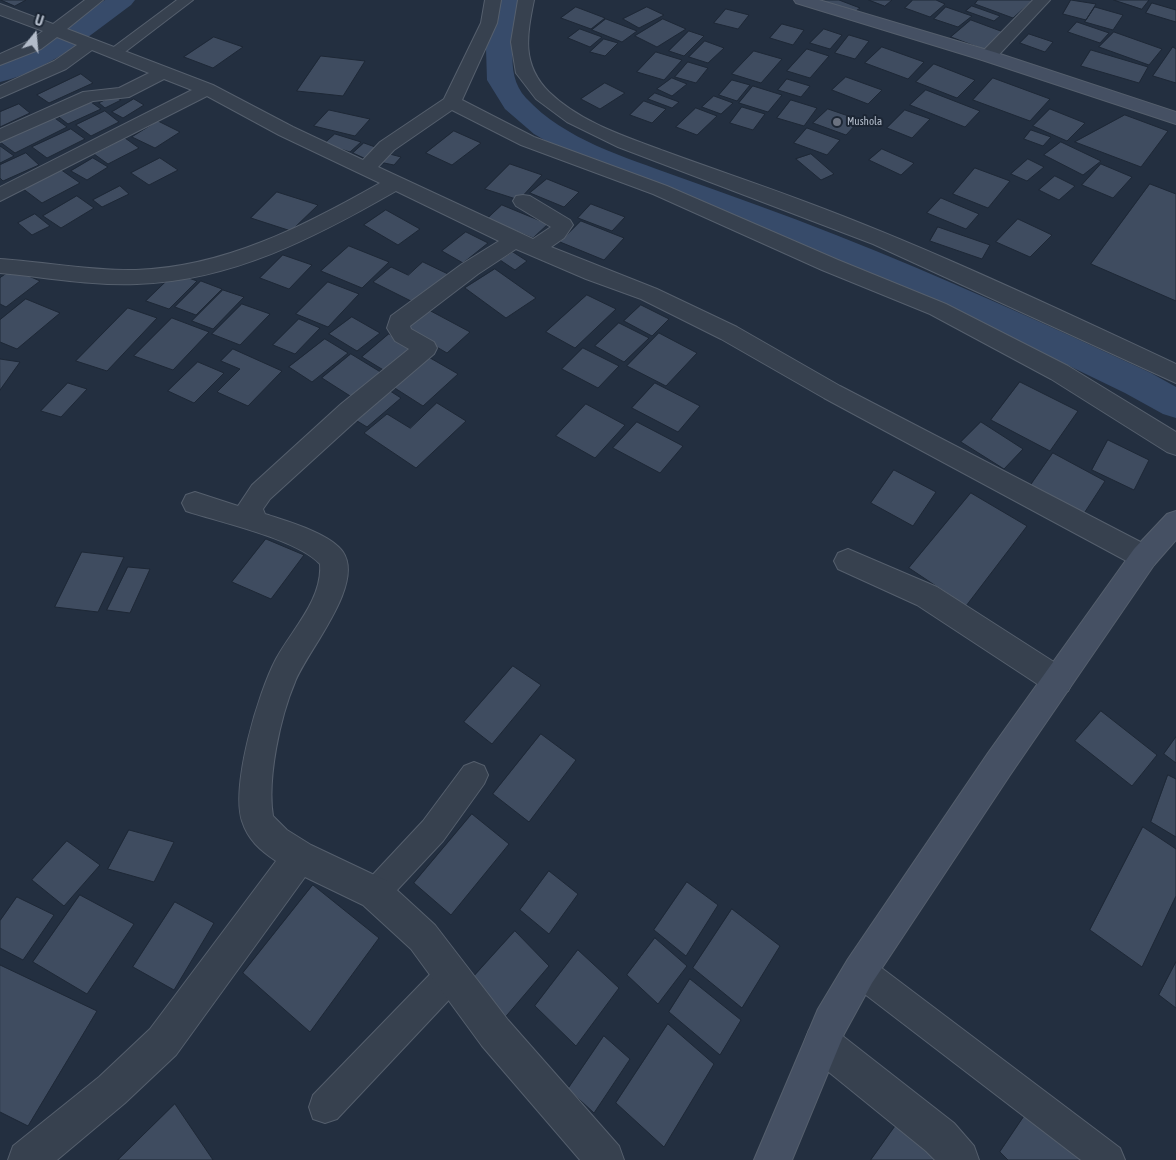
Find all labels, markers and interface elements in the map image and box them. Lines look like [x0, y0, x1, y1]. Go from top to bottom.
north arrow [10, 10, 60, 60]
text: U [33, 12, 46, 30]
place label: Mushola [847, 115, 882, 129]
marker: Mushola [831, 116, 843, 128]

